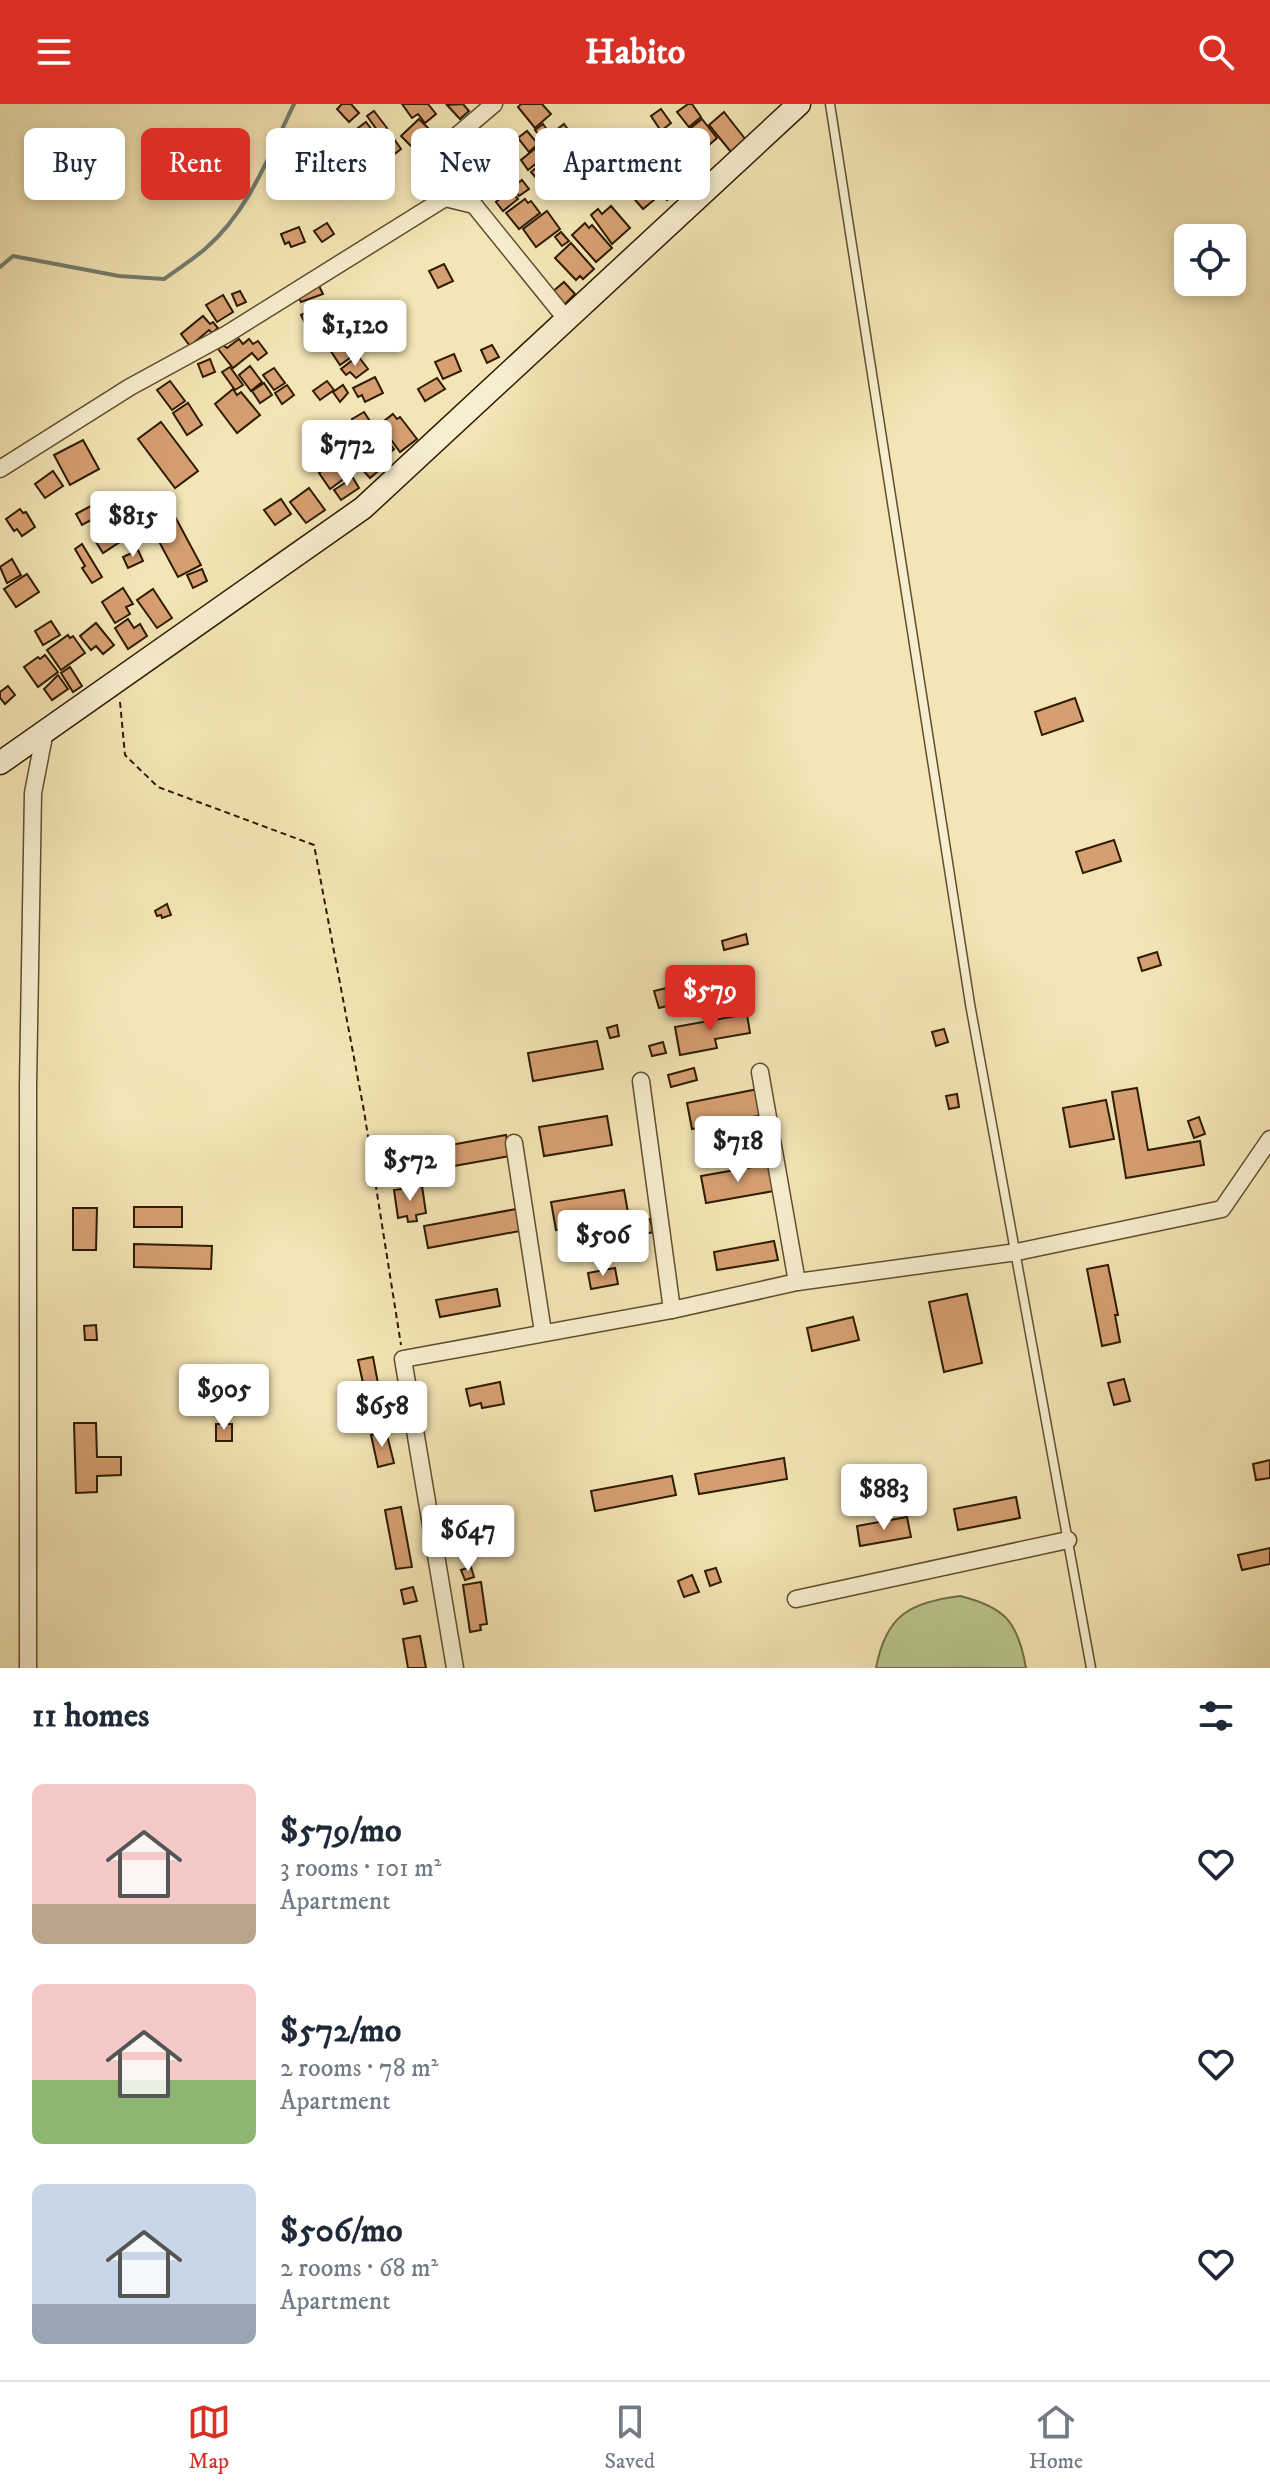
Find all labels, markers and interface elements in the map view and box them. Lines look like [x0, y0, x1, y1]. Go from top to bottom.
icon: menu [32, 30, 76, 74]
text: Habito [585, 30, 685, 75]
icon: search [1194, 30, 1238, 74]
chip: Buy [24, 128, 125, 200]
chip: Rent [141, 128, 250, 200]
chip: Filters [266, 128, 395, 200]
chip: New [411, 128, 519, 200]
chip: Apartment [535, 128, 710, 200]
map controls [1174, 224, 1246, 296]
button: locate [1174, 224, 1246, 296]
pin: $1,120 [290, 300, 420, 368]
text: $1,120 [321, 309, 389, 342]
pin: $772 [300, 420, 394, 488]
text: $772 [320, 429, 374, 462]
pin: $815 [86, 491, 180, 559]
text: $815 [108, 500, 158, 533]
pin: $579 [663, 965, 757, 1033]
text: $579 [683, 974, 737, 1007]
pin: $718 [691, 1116, 785, 1184]
text: $718 [713, 1125, 763, 1158]
pin: $572 [363, 1135, 457, 1203]
text: $572 [383, 1144, 437, 1177]
pin: $506 [556, 1210, 650, 1278]
text: $506 [576, 1219, 630, 1252]
pin: $905 [177, 1364, 271, 1432]
text: $905 [197, 1373, 251, 1406]
pin: $658 [335, 1381, 429, 1449]
text: $658 [355, 1390, 409, 1423]
pin: $883 [837, 1464, 931, 1532]
text: $883 [859, 1473, 909, 1506]
pin: $647 [421, 1505, 515, 1573]
text: $647 [440, 1514, 496, 1547]
icon: filters [1194, 1694, 1238, 1738]
text: 11 homes [32, 1695, 149, 1737]
text: $579/mo [280, 1810, 402, 1852]
icon: home [96, 1816, 192, 1912]
icon: heart [1194, 1842, 1238, 1886]
text: 3 rooms · 101 m² [280, 1852, 441, 1885]
text: Apartment [280, 1885, 391, 1918]
text: $572/mo [280, 2010, 401, 2052]
icon: home [96, 2016, 192, 2112]
icon: heart [1194, 2042, 1238, 2086]
text: 2 rooms · 78 m² [280, 2052, 438, 2085]
text: Apartment [280, 2085, 391, 2118]
text: $506/mo [280, 2210, 403, 2252]
icon: home [96, 2216, 192, 2312]
icon: heart [1194, 2242, 1238, 2286]
text: 2 rooms · 68 m² [280, 2252, 438, 2285]
text: Apartment [280, 2285, 391, 2318]
tab: Map [187, 2400, 231, 2475]
tab: Saved [605, 2400, 655, 2475]
tab: Home [1029, 2400, 1083, 2475]

